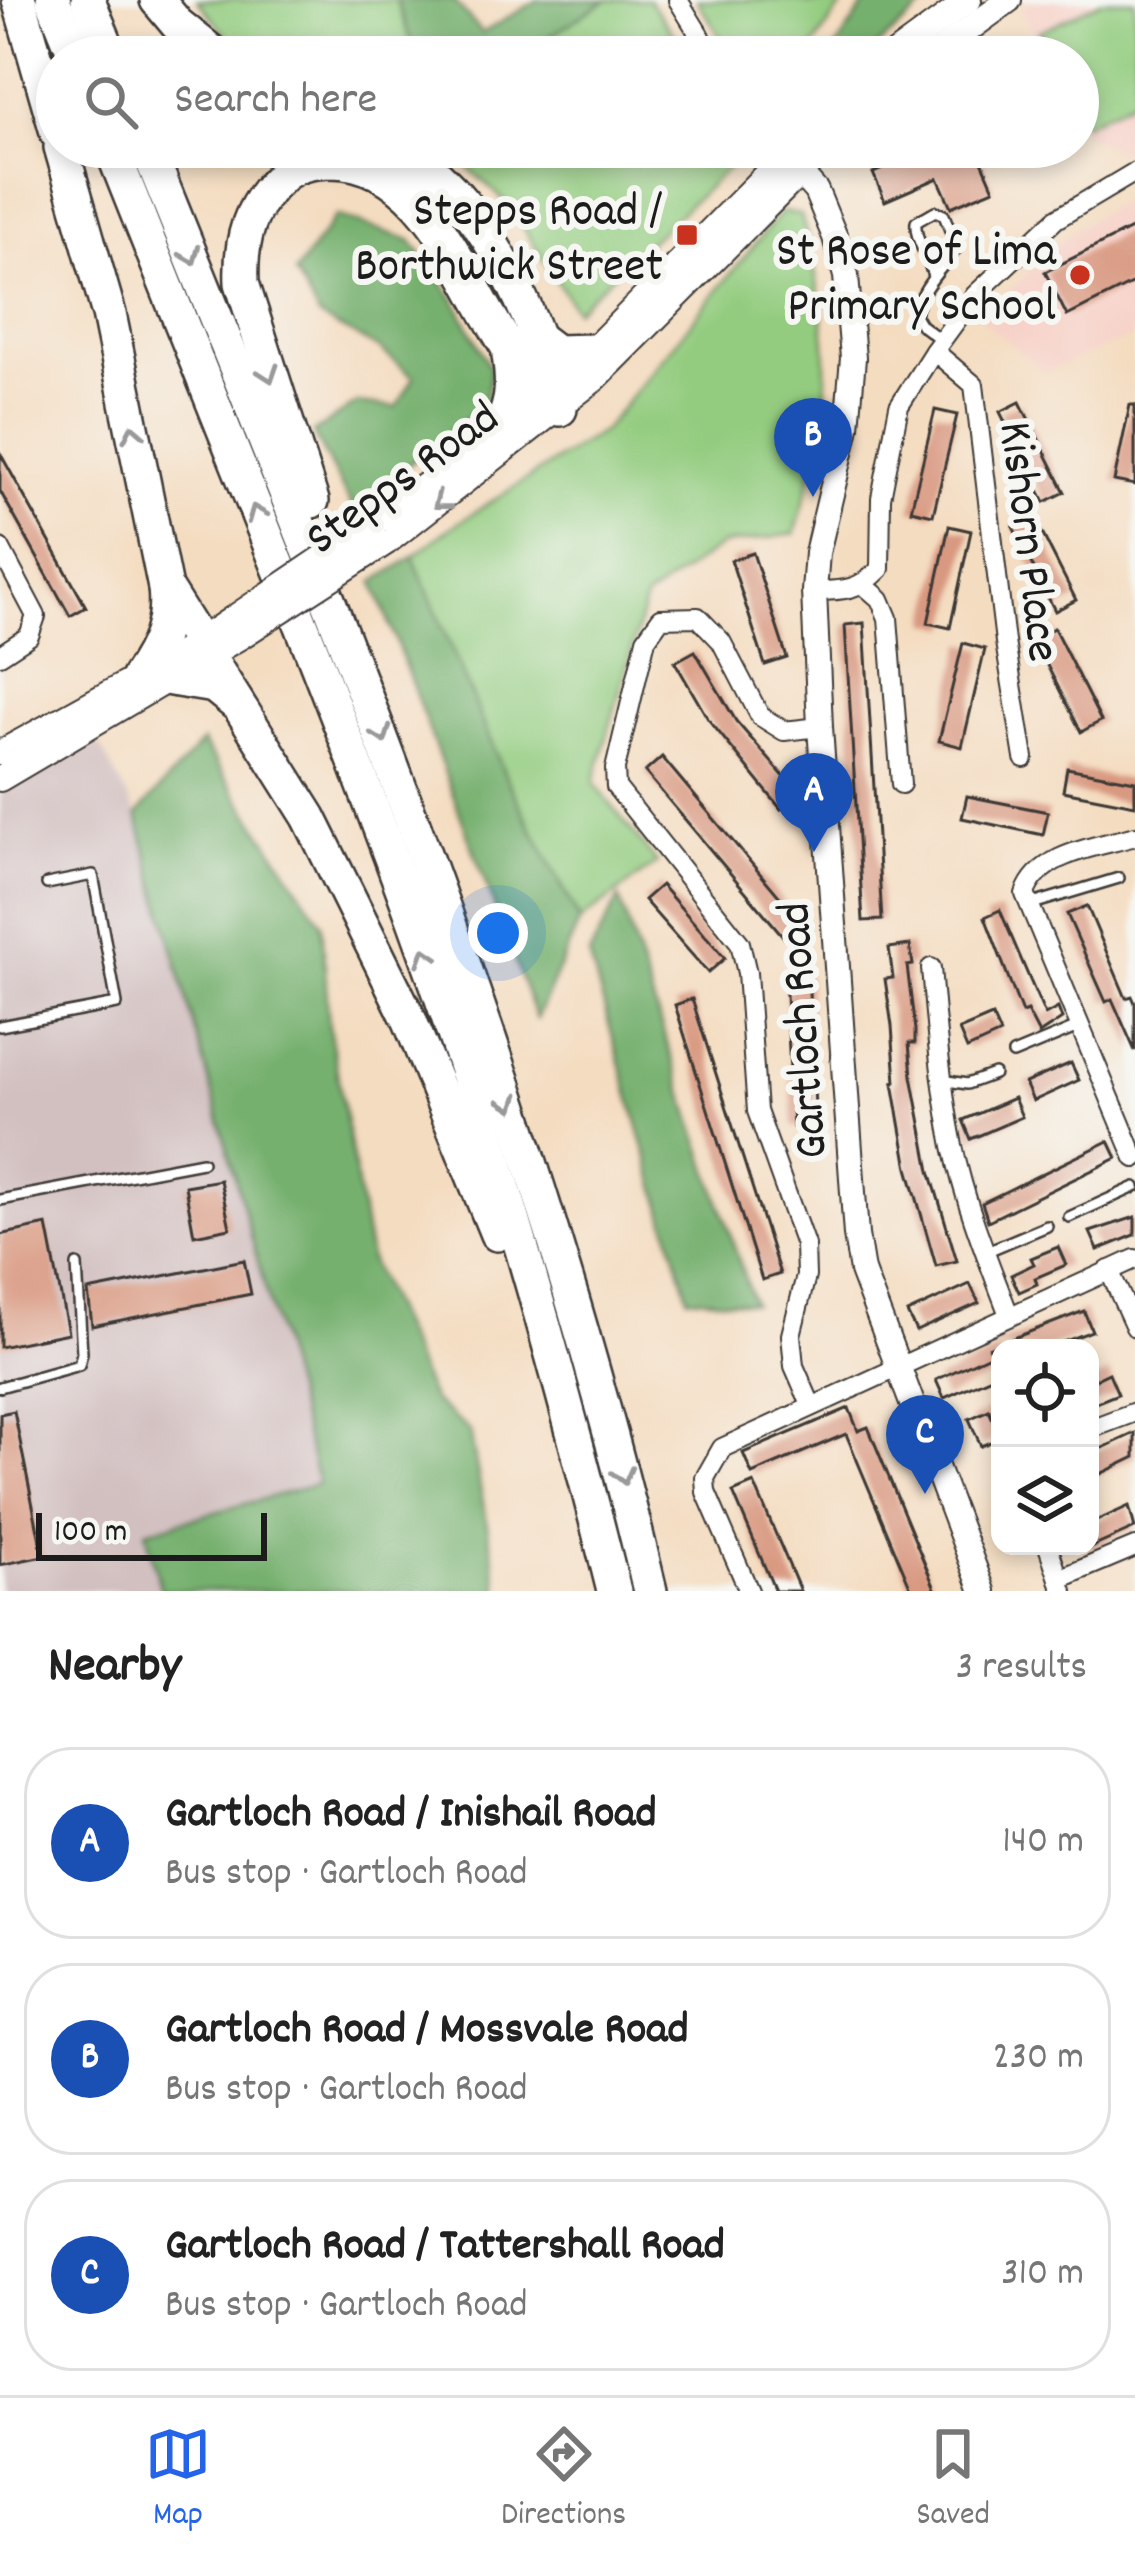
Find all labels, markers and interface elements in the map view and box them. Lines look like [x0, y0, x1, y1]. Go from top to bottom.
search box [36, 36, 1099, 168]
icon: search [78, 69, 144, 135]
text: Search here [174, 70, 377, 134]
place label: Stepps Road / Borthwick Street [355, 180, 663, 304]
place label: St Rose of Lima Primary School [776, 220, 1057, 344]
marker: Stepps Road / Borthwick Street [674, 222, 700, 248]
one-way arrow [176, 244, 201, 265]
marker: St Rose of Lima Primary School [1067, 262, 1093, 288]
one-way arrow [255, 362, 279, 383]
street label: Stepps Road [293, 387, 516, 575]
pin: B [774, 398, 852, 497]
street label: Kishorn Place [977, 418, 1075, 666]
one-way arrow [121, 423, 147, 443]
one-way arrow [432, 488, 454, 510]
one-way arrow [246, 504, 270, 525]
one-way arrow [368, 723, 392, 744]
pin: A [775, 753, 853, 852]
street label: Gartloch Road [763, 900, 850, 1161]
your location [468, 903, 528, 963]
one-way arrow [416, 947, 440, 968]
one-way arrow [496, 1092, 521, 1113]
map controls [991, 1339, 1099, 1555]
button: locate [991, 1339, 1099, 1447]
pin: C [886, 1395, 964, 1494]
button: layers [991, 1447, 1099, 1555]
one-way arrow [608, 1466, 633, 1486]
scale bar [36, 1507, 267, 1560]
text: 100 m [54, 1510, 127, 1557]
text: Nearby [48, 1633, 181, 1705]
text: 3 results [956, 1642, 1087, 1697]
text: Gartloch Road / Inishail Road [165, 1784, 657, 1848]
text: A [79, 1816, 101, 1871]
text: 140 m [1002, 1816, 1084, 1871]
text: Bus stop · Gartloch Road [165, 1848, 527, 1903]
text: Gartloch Road / Mossvale Road [165, 2000, 689, 2064]
text: B [81, 2032, 99, 2087]
text: 230 m [993, 2032, 1084, 2087]
text: Bus stop · Gartloch Road [165, 2064, 527, 2119]
text: Gartloch Road / Tattershall Road [165, 2216, 725, 2280]
text: C [80, 2248, 100, 2303]
text: 310 m [1001, 2248, 1084, 2303]
text: Bus stop · Gartloch Road [165, 2280, 527, 2335]
tab: Map [145, 2421, 211, 2540]
tab: Directions [501, 2421, 626, 2540]
tab: Saved [916, 2421, 990, 2540]

